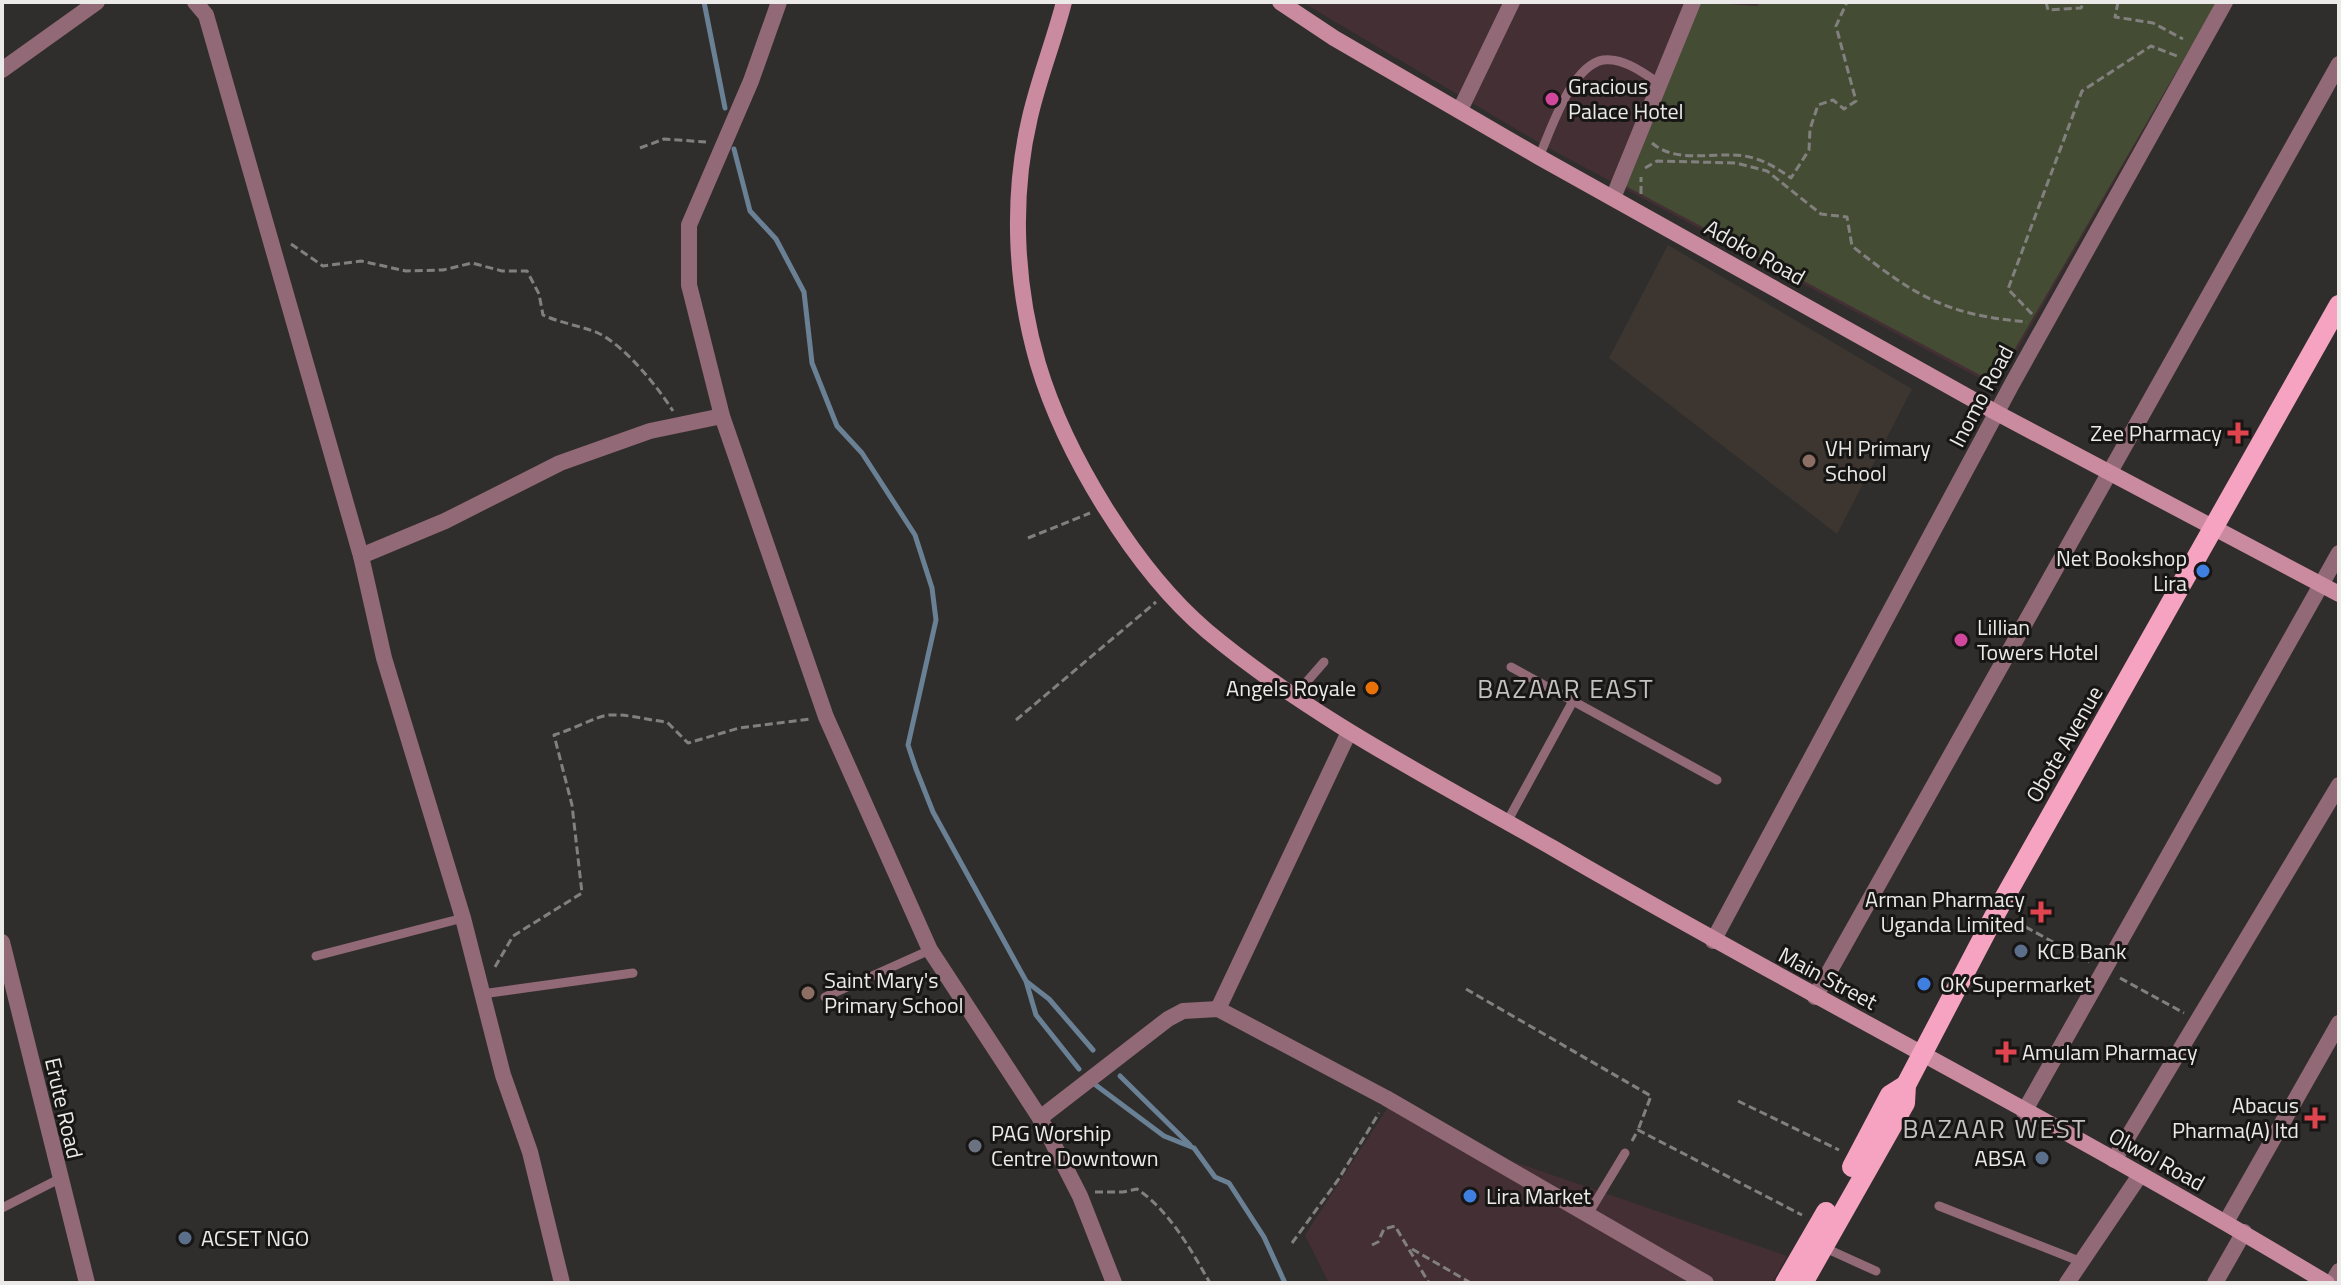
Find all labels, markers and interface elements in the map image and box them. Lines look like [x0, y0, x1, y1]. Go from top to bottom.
place label: Gracious Palace Hotel [1568, 69, 1684, 128]
marker: Gracious Palace Hotel [1543, 90, 1561, 108]
street label: Adoko Road [1698, 210, 1812, 294]
street label: Inomo Road [1940, 339, 2022, 453]
place label: Zee Pharmacy [2090, 416, 2222, 450]
marker: Zee Pharmacy [2229, 424, 2247, 442]
place label: VH Primary School [1825, 431, 1931, 490]
marker: VH Primary School [1800, 452, 1818, 470]
place label: Net Bookshop Lira [2056, 541, 2187, 600]
marker: Net Bookshop Lira [2194, 562, 2212, 580]
place label: Lillian Towers Hotel [1977, 610, 2099, 669]
marker: Lillian Towers Hotel [1952, 631, 1970, 649]
district label: BAZAAR EAST [1477, 669, 1655, 708]
place label: Angels Royale [1226, 671, 1356, 705]
marker: Angels Royale [1363, 679, 1381, 697]
street label: Obote Avenue [2017, 679, 2111, 809]
place label: Arman Pharmacy Uganda Limited [1865, 882, 2025, 941]
marker: Arman Pharmacy Uganda Limited [2032, 903, 2050, 921]
place label: KCB Bank [2037, 934, 2127, 968]
street label: Main Street [1772, 938, 1884, 1018]
marker: KCB Bank [2012, 942, 2030, 960]
place label: Saint Mary's Primary School [824, 963, 964, 1022]
place label: OK Supermarket [1940, 967, 2092, 1001]
marker: OK Supermarket [1915, 975, 1933, 993]
marker: Saint Mary's Primary School [799, 984, 817, 1002]
place label: Amulam Pharmacy [2022, 1035, 2198, 1069]
marker: Amulam Pharmacy [1997, 1043, 2015, 1061]
street label: Erute Road [36, 1054, 92, 1162]
place label: Abacus Pharma(A) ltd [2172, 1088, 2299, 1147]
district label: BAZAAR WEST [1902, 1109, 2088, 1148]
marker: Abacus Pharma(A) ltd [2306, 1109, 2324, 1127]
place label: PAG Worship Centre Downtown [991, 1116, 1159, 1175]
street label: Olwol Road [2103, 1119, 2211, 1199]
marker: PAG Worship Centre Downtown [966, 1137, 984, 1155]
place label: ABSA [1975, 1141, 2026, 1175]
marker: ABSA [2033, 1149, 2051, 1167]
place label: Lira Market [1486, 1179, 1591, 1213]
marker: Lira Market [1461, 1187, 1479, 1205]
place label: ACSET NGO [201, 1221, 309, 1255]
marker: ACSET NGO [176, 1229, 194, 1247]

